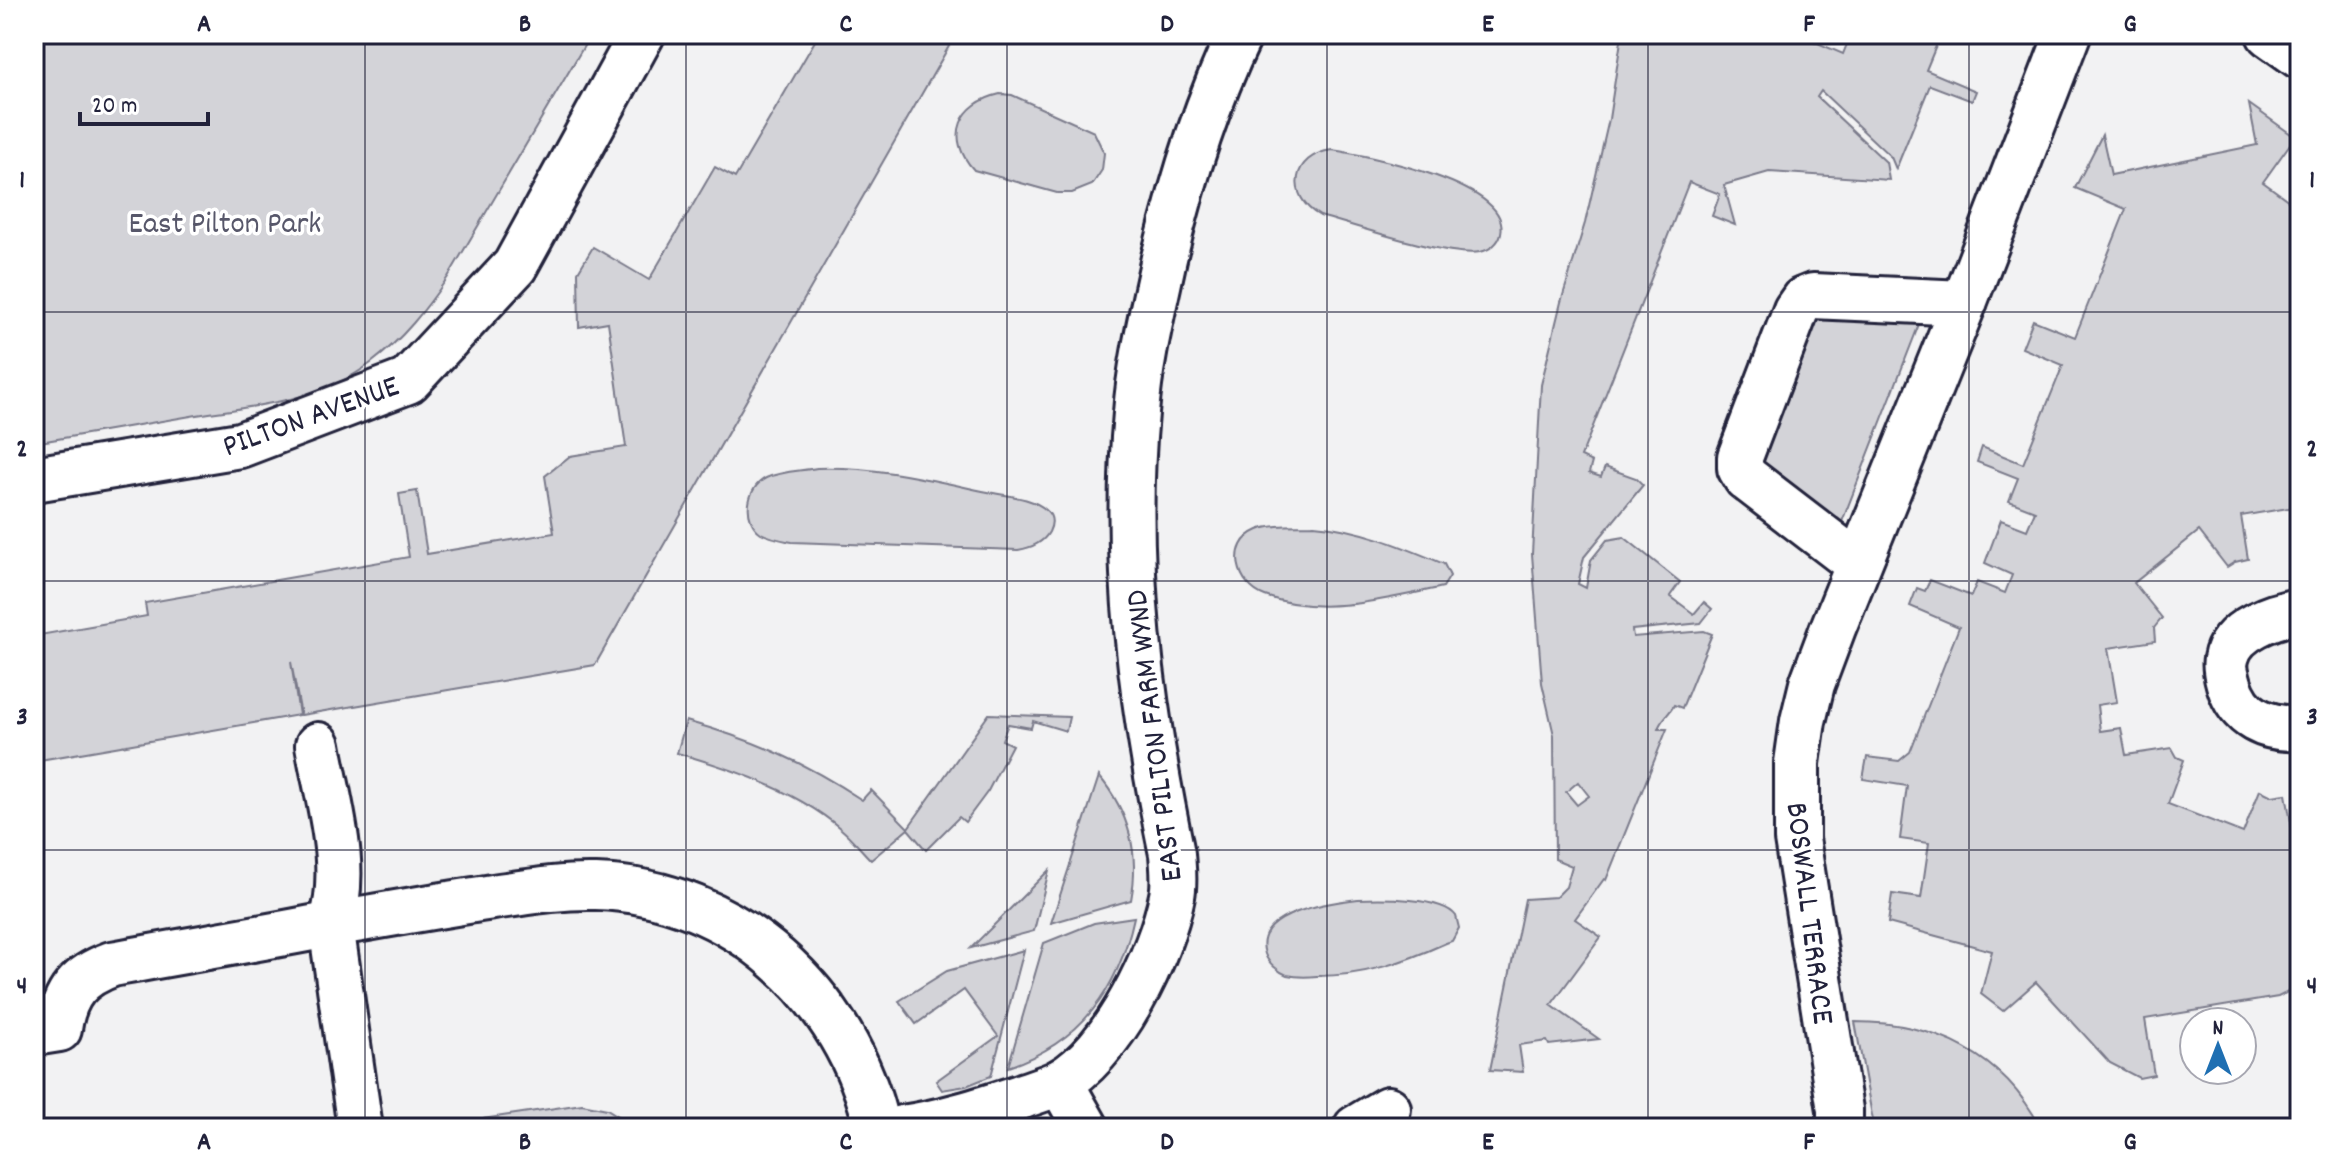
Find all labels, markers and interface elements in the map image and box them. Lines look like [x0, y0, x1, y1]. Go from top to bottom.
text: A [197, 7, 211, 44]
text: B [519, 7, 531, 44]
text: C [840, 7, 853, 44]
text: D [1160, 7, 1174, 44]
text: E [1482, 7, 1494, 44]
text: F [1803, 7, 1815, 44]
text: G [2123, 7, 2137, 44]
scale bar [80, 76, 208, 126]
text: 20 m [92, 90, 138, 124]
text: 1 [19, 163, 25, 200]
text: 1 [2309, 163, 2315, 200]
park label: East Pilton Park [129, 203, 321, 249]
street label: PILTON AVENUE [217, 365, 407, 472]
text: 2 [16, 432, 28, 469]
text: 2 [2306, 432, 2318, 469]
street label: EAST PILTON FARM WYND [1116, 587, 1198, 884]
text: 3 [16, 700, 28, 737]
text: 3 [2306, 700, 2318, 737]
street label: BOSWALL TERRACE [1771, 800, 1844, 1028]
text: 4 [17, 969, 27, 1006]
text: 4 [2307, 969, 2317, 1006]
north arrow [2178, 1006, 2258, 1086]
text: N [2213, 1014, 2224, 1045]
text: A [197, 1125, 211, 1162]
text: B [519, 1125, 531, 1162]
text: C [840, 1125, 853, 1162]
text: D [1160, 1125, 1174, 1162]
text: E [1482, 1125, 1494, 1162]
text: F [1803, 1125, 1815, 1162]
text: G [2123, 1125, 2137, 1162]

